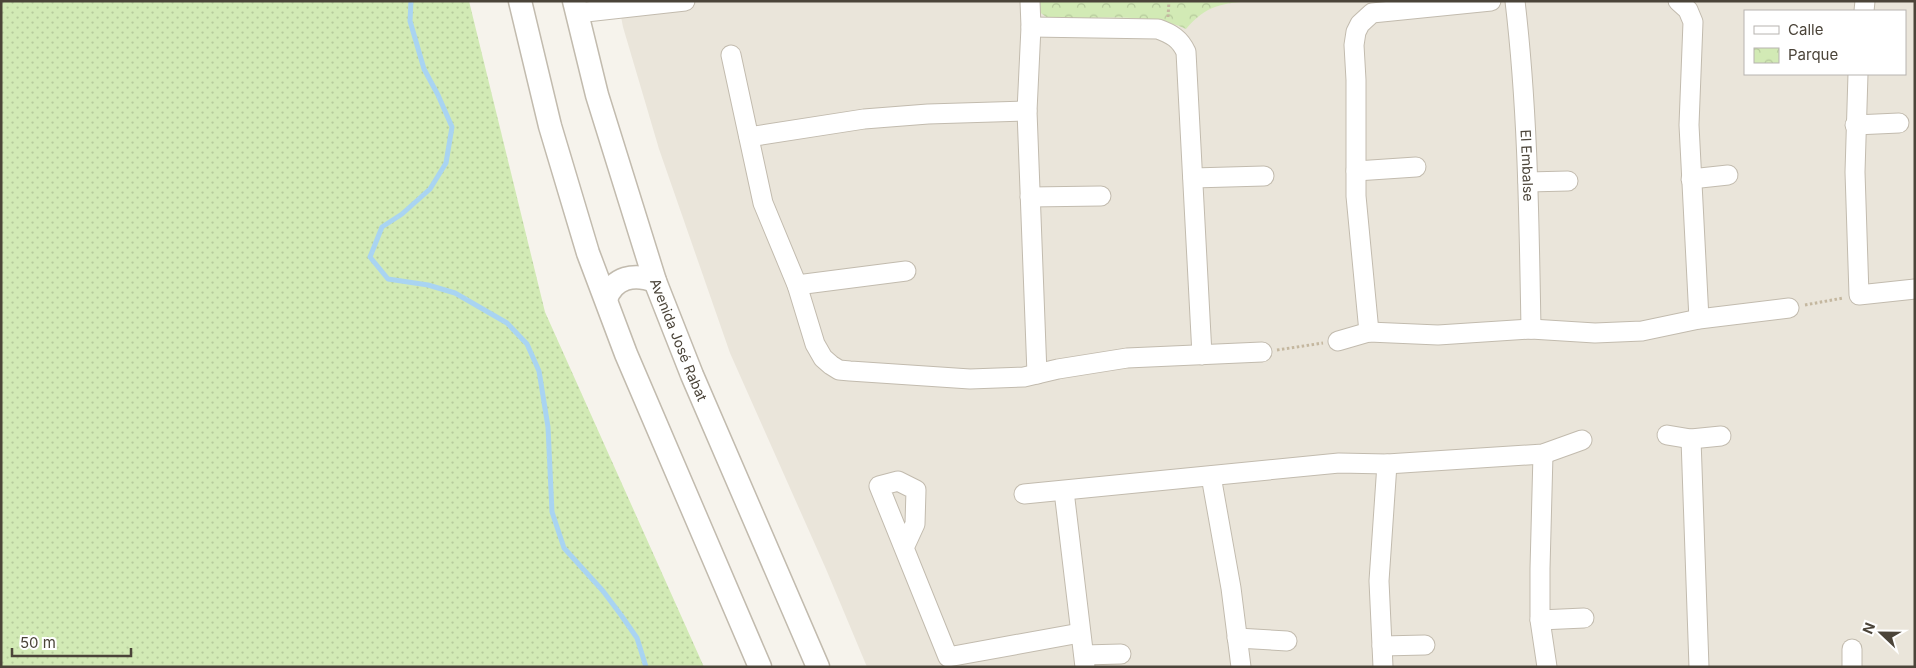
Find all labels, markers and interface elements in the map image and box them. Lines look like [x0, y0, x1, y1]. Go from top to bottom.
legend [1744, 10, 1906, 75]
text: Calle [1788, 20, 1823, 39]
text: Parque [1788, 45, 1838, 64]
street label: El Embalse [1518, 129, 1537, 202]
street label: Avenida José Rabat [647, 276, 711, 404]
north arrow [1856, 608, 1906, 658]
text: N [1859, 620, 1878, 636]
scale bar [12, 626, 131, 658]
text: 50 m [20, 633, 56, 652]

